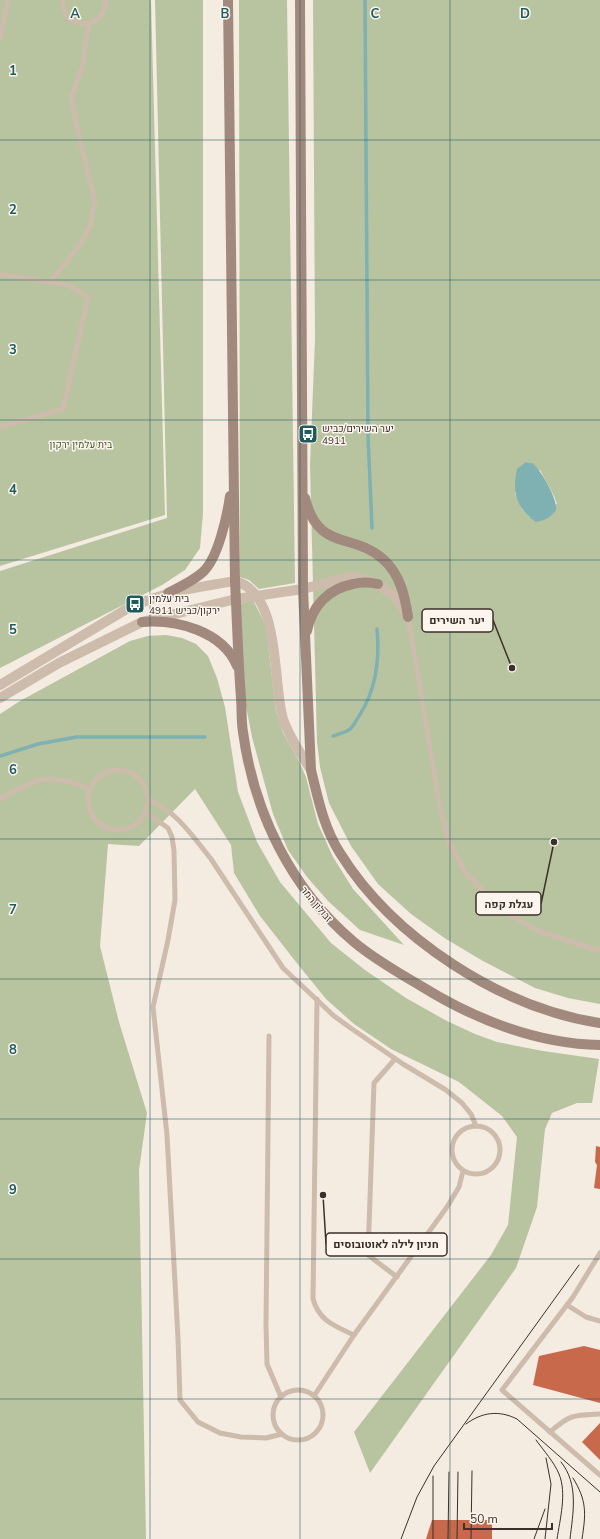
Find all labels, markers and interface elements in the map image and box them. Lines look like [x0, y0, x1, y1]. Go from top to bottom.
text: A [70, 5, 80, 23]
text: B [221, 5, 230, 23]
text: C [371, 5, 380, 23]
text: D [520, 5, 530, 23]
text: 1 [9, 62, 17, 80]
text: 2 [9, 201, 17, 219]
text: 3 [9, 341, 17, 359]
place label: יער השירים/כביש 4911 [322, 422, 394, 448]
bus stop icon: יער השירים/כביש 4911 [297, 423, 319, 445]
park label: בית עלמין ירקון [50, 438, 113, 452]
text: 4 [9, 481, 17, 499]
place label: בית עלמין ירקון/כביש 4911 [149, 592, 220, 618]
bus stop icon: בית עלמין ירקון/כביש 4911 [124, 593, 146, 615]
callout: יער השירים [422, 609, 493, 632]
text: יער השירים [429, 613, 485, 628]
text: 5 [9, 621, 17, 639]
text: 6 [9, 761, 17, 779]
street label: זבולון המר [297, 884, 336, 926]
callout: עגלת קפה [476, 892, 541, 915]
text: עגלת קפה [485, 897, 533, 912]
text: 7 [9, 901, 17, 919]
text: 8 [9, 1041, 17, 1059]
text: 9 [9, 1181, 17, 1199]
callout: חניון לילה לאוטובוסים [326, 1233, 447, 1256]
text: חניון לילה לאוטובוסים [333, 1237, 439, 1252]
scale bar [464, 1505, 552, 1531]
text: 50 m [470, 1511, 498, 1527]

